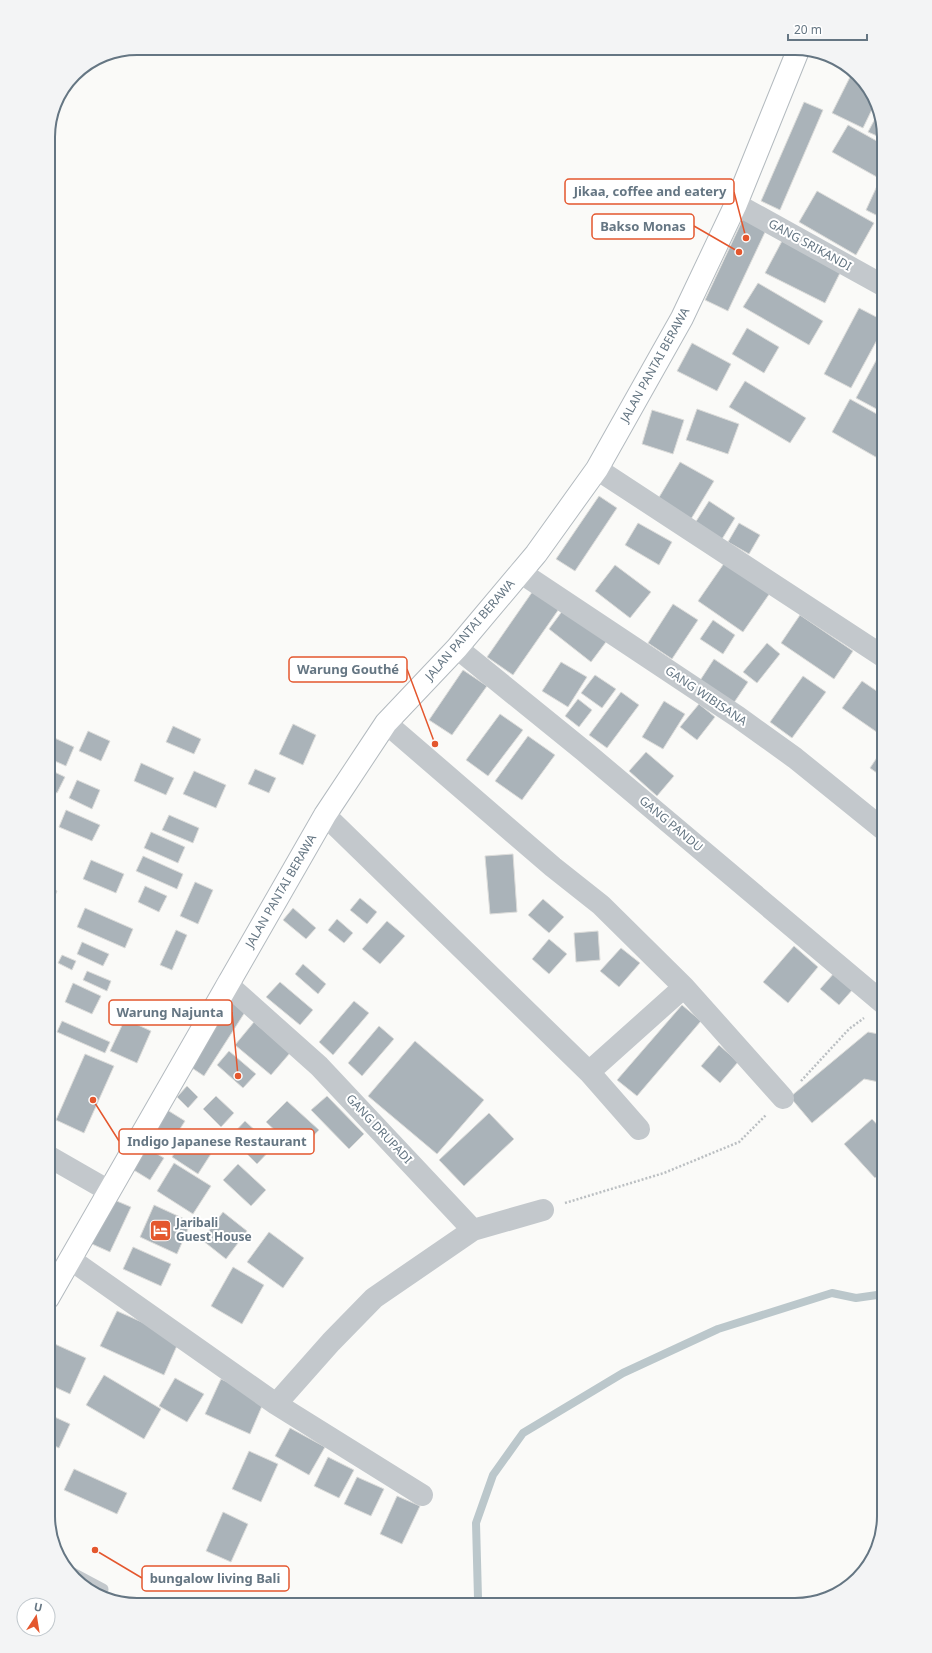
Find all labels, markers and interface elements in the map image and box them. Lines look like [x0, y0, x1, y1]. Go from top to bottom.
scale bar [788, 16, 867, 42]
text: 20 m [794, 21, 822, 38]
callout: Jikaa, coffee and eatery [565, 179, 734, 204]
text: Jikaa, coffee and eatery [573, 182, 727, 200]
callout: Bakso Monas [592, 214, 694, 239]
street label: GANG SRIKANDI [766, 215, 855, 274]
text: Bakso Monas [600, 217, 686, 235]
street label: JALAN PANTAI BERAWA [615, 304, 693, 426]
street label: JALAN PANTAI BERAWA [420, 575, 518, 685]
callout: Warung Gouthé [289, 657, 407, 682]
text: Warung Gouthé [297, 660, 399, 678]
street label: GANG WIBISANA [662, 662, 751, 730]
street label: GANG PANDU [636, 792, 707, 855]
street label: JALAN PANTAI BERAWA [241, 830, 320, 952]
callout: Warung Najunta [109, 1000, 232, 1025]
text: Warung Najunta [117, 1003, 223, 1021]
street label: GANG DRUPADI [343, 1090, 416, 1167]
callout: Indigo Japanese Restaurant [119, 1129, 314, 1154]
text: Indigo Japanese Restaurant [127, 1132, 307, 1150]
place label: Jaribali Guest House [175, 1214, 252, 1245]
hotel icon: Jaribali Guest House [147, 1217, 173, 1243]
callout: bungalow living Bali [142, 1566, 289, 1591]
text: bungalow living Bali [150, 1569, 280, 1587]
north arrow [16, 1597, 56, 1637]
text: U [33, 1599, 44, 1615]

